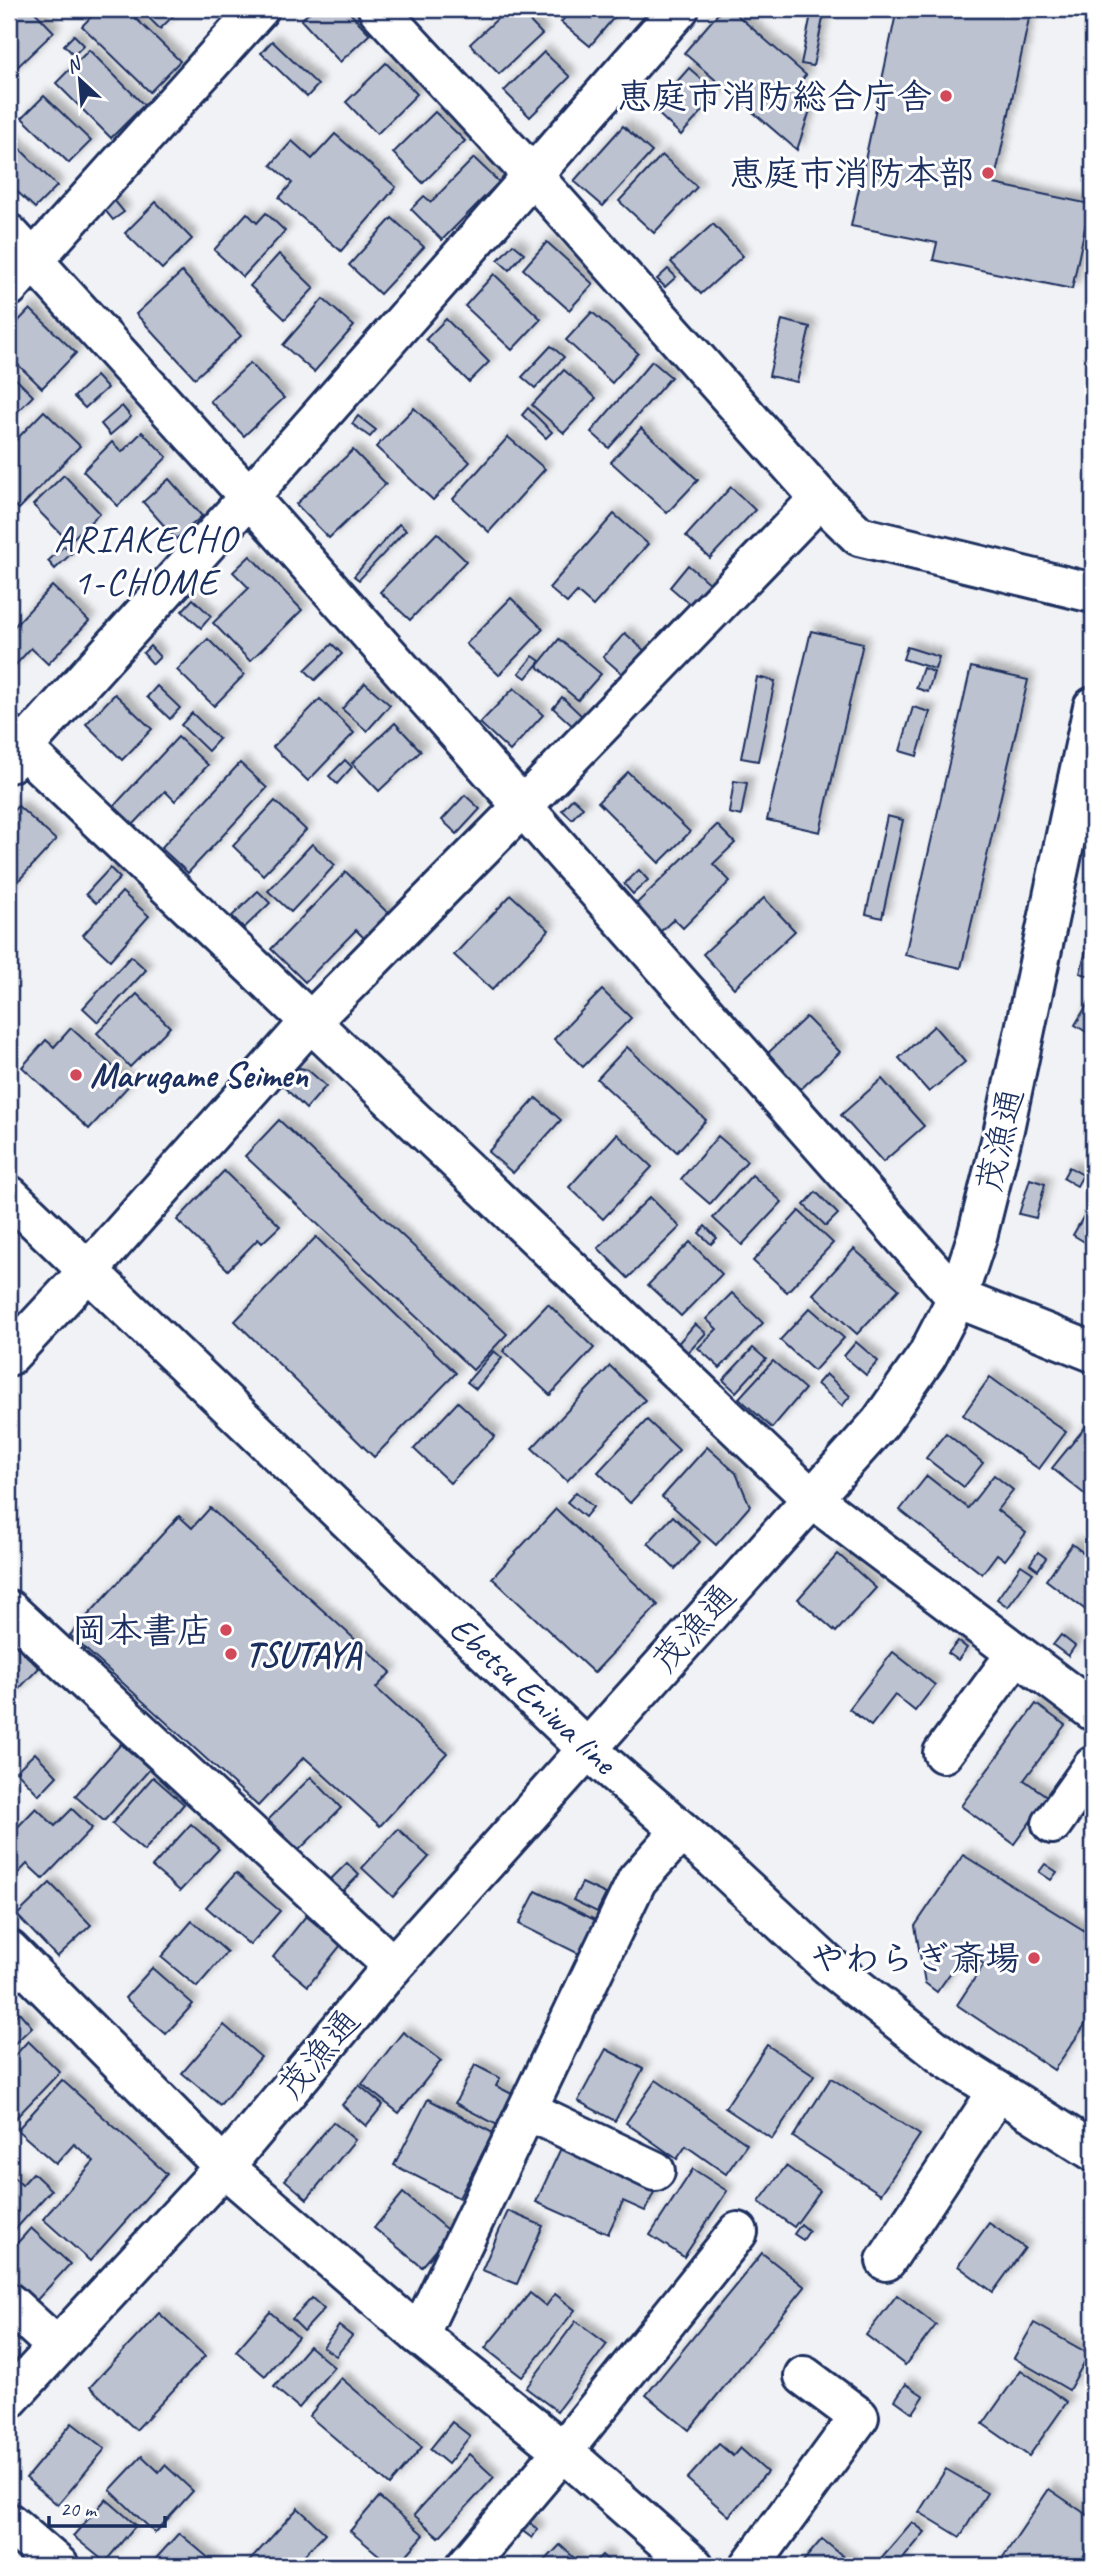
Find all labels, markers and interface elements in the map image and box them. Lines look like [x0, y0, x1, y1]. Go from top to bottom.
north arrow [46, 46, 116, 116]
text: N [62, 51, 86, 79]
place label: 恵庭市消防総合庁舎 [617, 74, 932, 119]
marker: 恵庭市消防総合庁舎 [938, 88, 954, 104]
place label: 恵庭市消防本部 [729, 151, 974, 196]
marker: 恵庭市消防本部 [980, 165, 996, 181]
district label: ARIAKECHO 1-CHOME [54, 515, 240, 605]
place label: Marugame Seimen [90, 1053, 309, 1098]
marker: Marugame Seimen [68, 1067, 84, 1083]
street label: 茂漁通 [966, 1084, 1034, 1196]
street label: 茂漁通 [642, 1574, 746, 1682]
street label: Ebetsu Eniwa line [440, 1606, 628, 1786]
place label: 岡本書店 [72, 1608, 212, 1653]
marker: 岡本書店 [218, 1622, 234, 1638]
place label: TSUTAYA [245, 1632, 363, 1677]
marker: TSUTAYA [223, 1646, 239, 1662]
place label: やわらぎ斎場 [810, 1936, 1020, 1981]
marker: やわらぎ斎場 [1026, 1950, 1042, 1966]
street label: 茂漁通 [268, 1999, 370, 2109]
scale bar [49, 2484, 164, 2528]
text: 20 m [60, 2496, 98, 2522]

